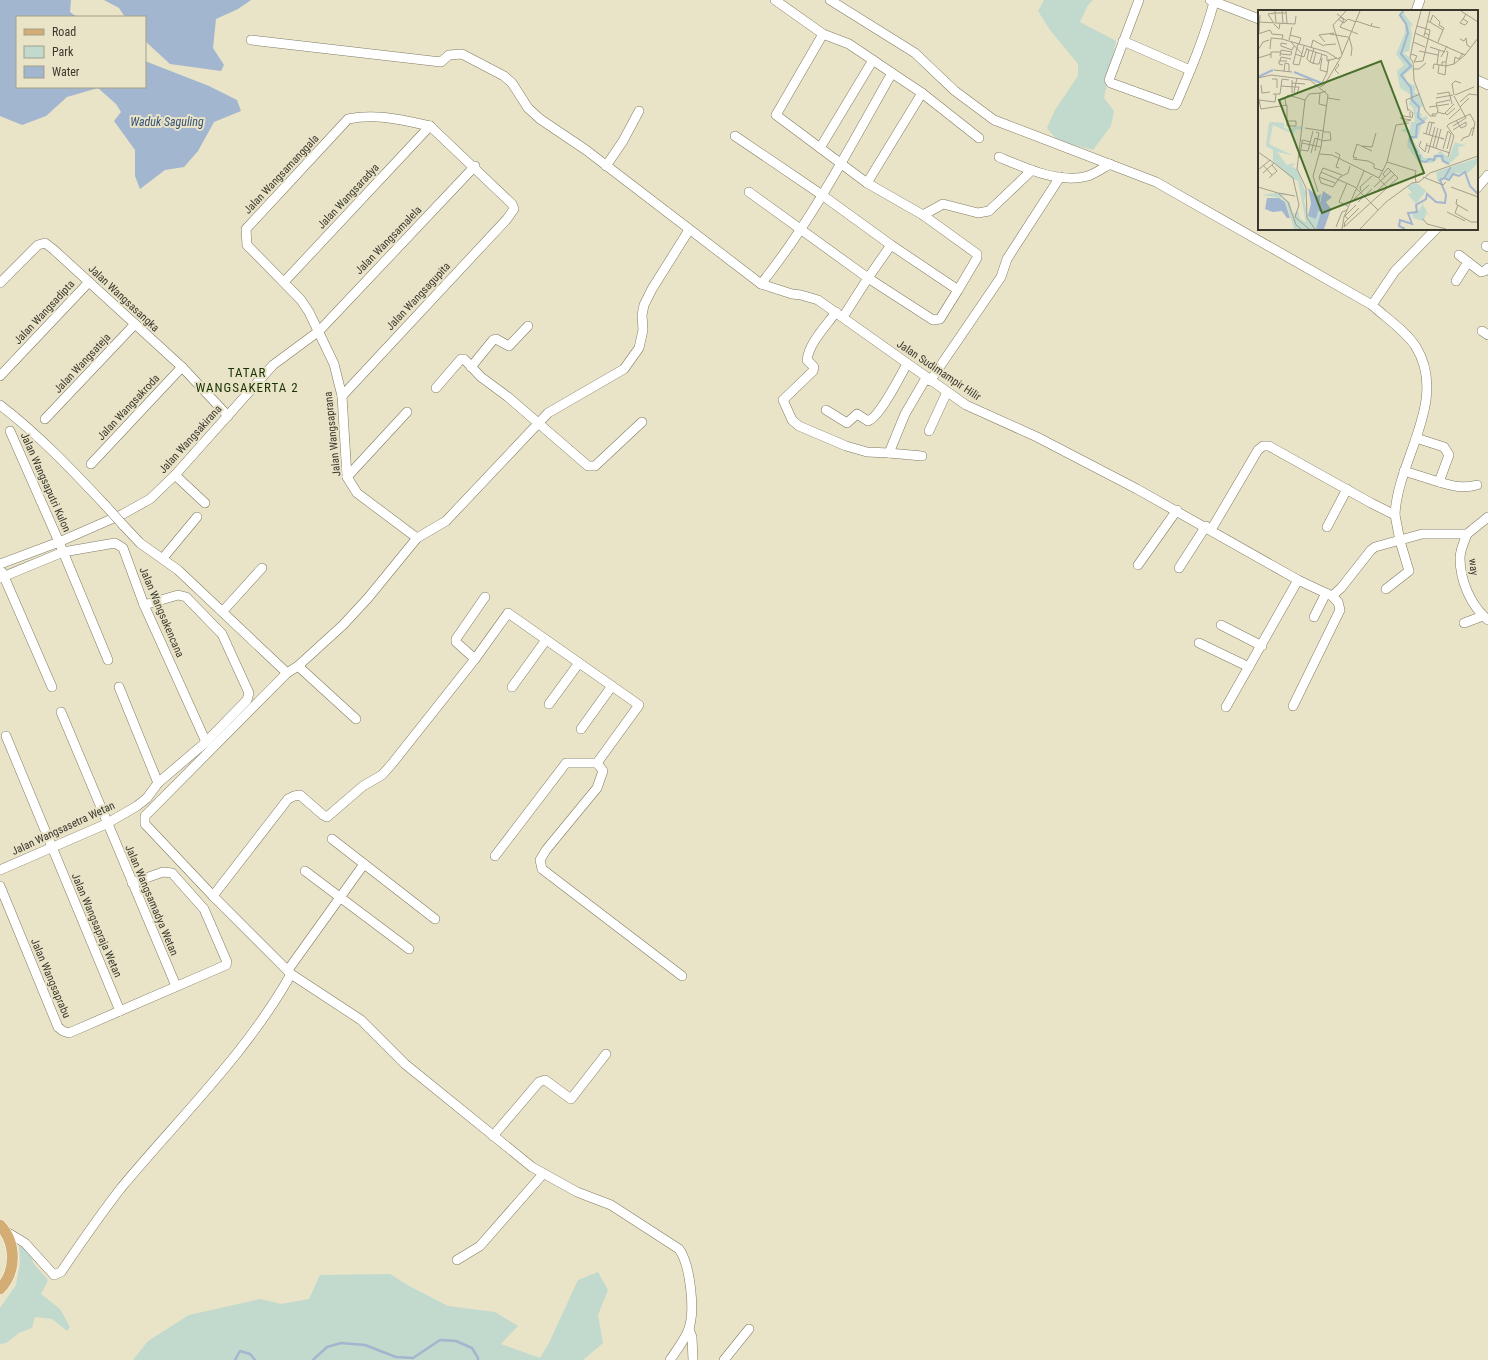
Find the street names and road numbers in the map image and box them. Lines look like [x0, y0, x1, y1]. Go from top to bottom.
street label: Jalan Wangsamanggala [241, 132, 321, 217]
street label: Jalan Wangsaradya [315, 161, 382, 232]
street label: Jalan Wangsamalela [353, 204, 424, 277]
street label: Jalan Wangsagupita [384, 260, 453, 333]
street label: Jalan Wangsasangka [86, 262, 162, 334]
street label: Jalan Wangsadipta [11, 278, 77, 347]
street label: Jalan Wangsateja [51, 331, 113, 396]
street label: Jalan Sudimampir Hilir [894, 337, 984, 404]
street label: Jalan Wangsakroda [95, 372, 162, 443]
street label: Jalan Wangsaprana [322, 391, 343, 477]
street label: Jalan Wangsakirana [156, 403, 224, 476]
street label: Jalan Wangsaputri Kulon [18, 430, 73, 534]
street label: way [1466, 558, 1481, 577]
street label: Jalan Wangsakencana [137, 565, 186, 659]
street label: Jalan Wangsasetra Wetan [10, 799, 117, 858]
street label: Jalan Wangsamadya Wetan [122, 843, 181, 958]
street label: Jalan Wangsapraja Wetan [69, 871, 124, 979]
street label: Jalan Wangsaprabu [28, 936, 73, 1020]

